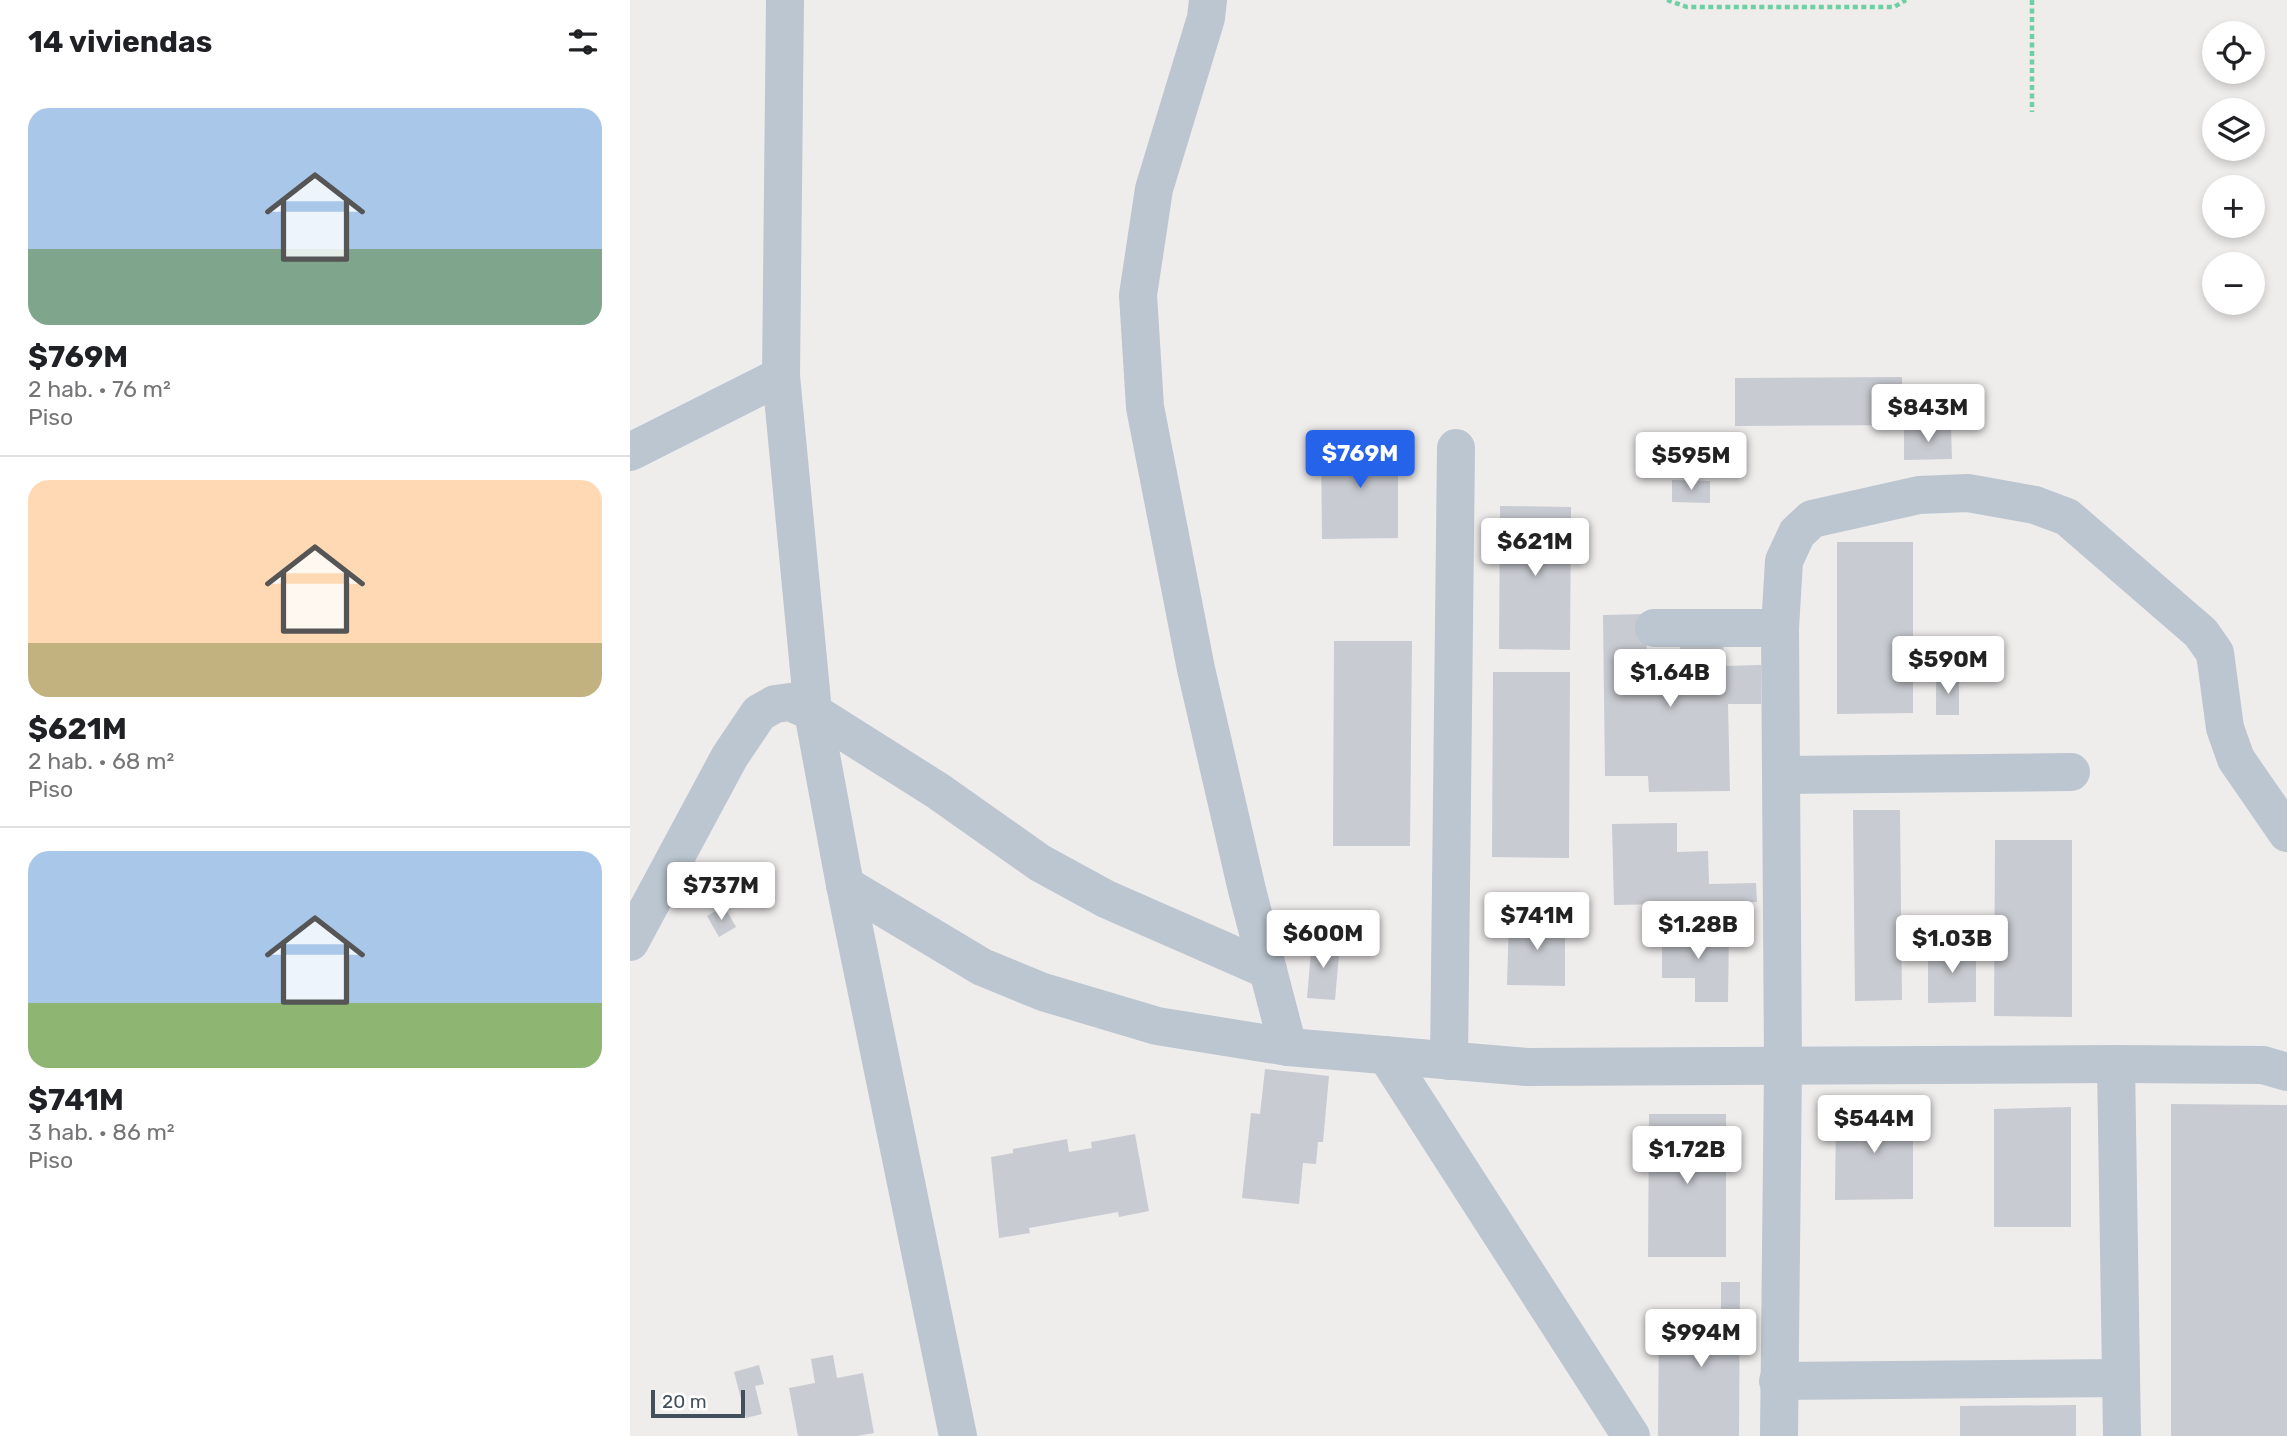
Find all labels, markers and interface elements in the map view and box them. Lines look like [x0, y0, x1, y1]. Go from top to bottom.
map controls [2202, 21, 2265, 315]
button: locate [2202, 21, 2265, 84]
icon: filters [564, 23, 602, 61]
text: 14 viviendas [28, 24, 212, 60]
button: layers [2202, 98, 2265, 161]
icon: home [252, 154, 378, 280]
button: + [2202, 175, 2265, 238]
button: − [2202, 252, 2265, 315]
text: $769M [28, 339, 128, 375]
text: 2 hab. · 76 m² [28, 375, 171, 403]
pin: $843M [1879, 384, 1977, 444]
text: $843M [1888, 393, 1968, 421]
text: Piso [28, 403, 73, 431]
pin: $769M [1311, 430, 1409, 490]
pin: $595M [1642, 433, 1740, 492]
text: $769M [1322, 439, 1398, 467]
text: $595M [1652, 441, 1730, 469]
pin: $621M [1486, 518, 1584, 578]
icon: home [252, 526, 378, 652]
text: $621M [1497, 527, 1573, 555]
pin: $590M [1899, 636, 1997, 696]
text: $590M [1908, 645, 1988, 673]
pin: $1.64B [1613, 650, 1727, 709]
text: $1.64B [1630, 658, 1710, 686]
text: $621M [28, 711, 127, 747]
text: 2 hab. · 68 m² [28, 747, 174, 775]
text: Piso [28, 775, 73, 803]
pin: $737M [672, 862, 770, 922]
text: $737M [683, 871, 759, 899]
pin: $741M [1488, 892, 1586, 952]
icon: home [252, 897, 378, 1023]
text: $741M [1500, 901, 1574, 929]
pin: $1.28B [1641, 902, 1755, 961]
text: $1.28B [1658, 910, 1738, 938]
pin: $600M [1274, 911, 1372, 970]
pin: $1.03B [1895, 916, 2009, 975]
text: $600M [1283, 919, 1363, 947]
text: $1.03B [1912, 924, 1992, 952]
text: $741M [28, 1082, 124, 1118]
pin: $544M [1825, 1096, 1923, 1155]
text: $544M [1834, 1104, 1914, 1132]
text: 3 hab. · 86 m² [28, 1118, 175, 1146]
pin: $1.72B [1630, 1126, 1744, 1186]
text: $1.72B [1649, 1135, 1725, 1163]
text: Piso [28, 1146, 73, 1174]
pin: $994M [1652, 1310, 1750, 1369]
text: $994M [1661, 1318, 1741, 1346]
scale bar [651, 1387, 746, 1419]
text: 20 m [662, 1390, 707, 1413]

